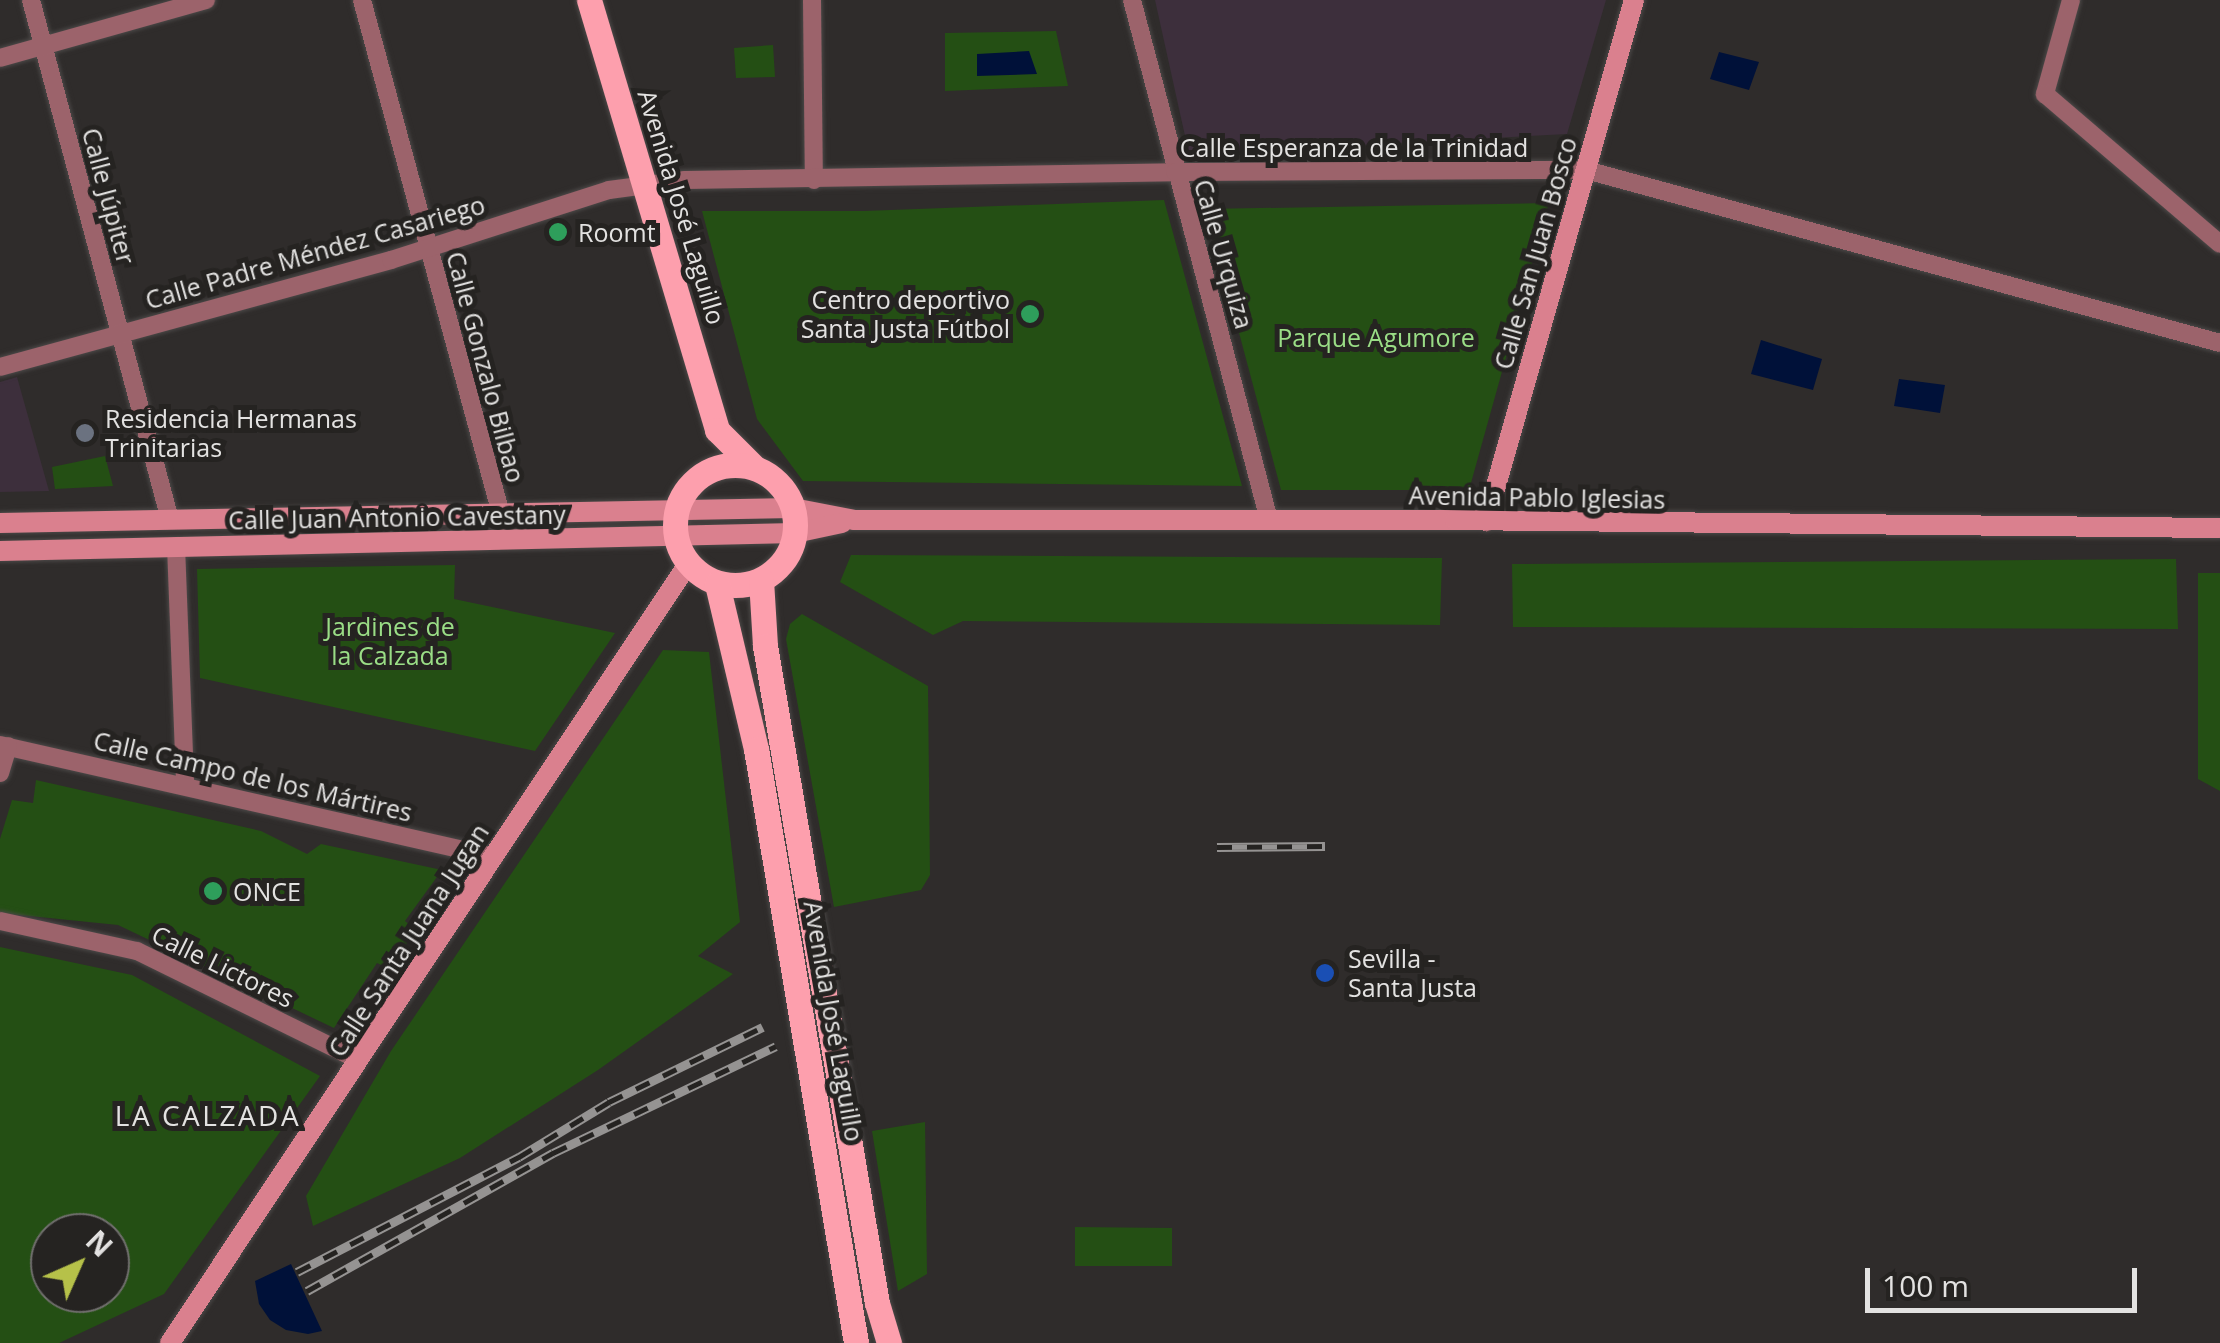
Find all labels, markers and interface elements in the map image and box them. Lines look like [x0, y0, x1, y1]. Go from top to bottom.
street label: Avenida José Laguillo [632, 86, 732, 328]
street label: Calle Júpiter [76, 125, 142, 267]
street label: Calle Esperanza de la Trinidad [1180, 132, 1528, 162]
street label: Calle San Juan Bosco [1487, 133, 1583, 373]
street label: Calle Urquiza [1188, 176, 1260, 332]
street label: Calle Padre Méndez Casariego [142, 189, 488, 315]
place label: Roomt [578, 217, 656, 247]
marker: Roomt [547, 221, 569, 243]
street label: Calle Gonzalo Bilbao [441, 248, 531, 486]
place label: Centro deportivo Santa Justa Fútbol [801, 285, 1010, 344]
marker: Centro deportivo Santa Justa Fútbol [1019, 303, 1041, 325]
park label: Parque Agumore [1277, 322, 1475, 352]
place label: Residencia Hermanas Trinitarias [105, 404, 357, 463]
marker: Residencia Hermanas Trinitarias [74, 422, 96, 444]
street label: Avenida Pablo Iglesias [1408, 480, 1666, 514]
street label: Calle Juan Antonio Cavestany [228, 499, 566, 535]
park label: Jardines de la Calzada [325, 612, 455, 671]
street label: Calle Campo de los Mártires [91, 725, 415, 827]
street label: Calle Santa Juana Jugan [321, 818, 495, 1062]
place label: ONCE [233, 876, 301, 906]
marker: ONCE [202, 880, 224, 902]
street label: Avenida José Laguillo [798, 898, 870, 1144]
street label: Calle Lictores [147, 919, 299, 1013]
place label: Sevilla - Santa Justa [1348, 944, 1477, 1003]
marker: Sevilla - Santa Justa [1312, 960, 1338, 986]
district label: LA CALZADA [115, 1098, 301, 1132]
north arrow [30, 1213, 130, 1313]
text: N [78, 1222, 121, 1265]
scale bar [1870, 1248, 2142, 1310]
text: 100 m [1882, 1265, 1969, 1306]

